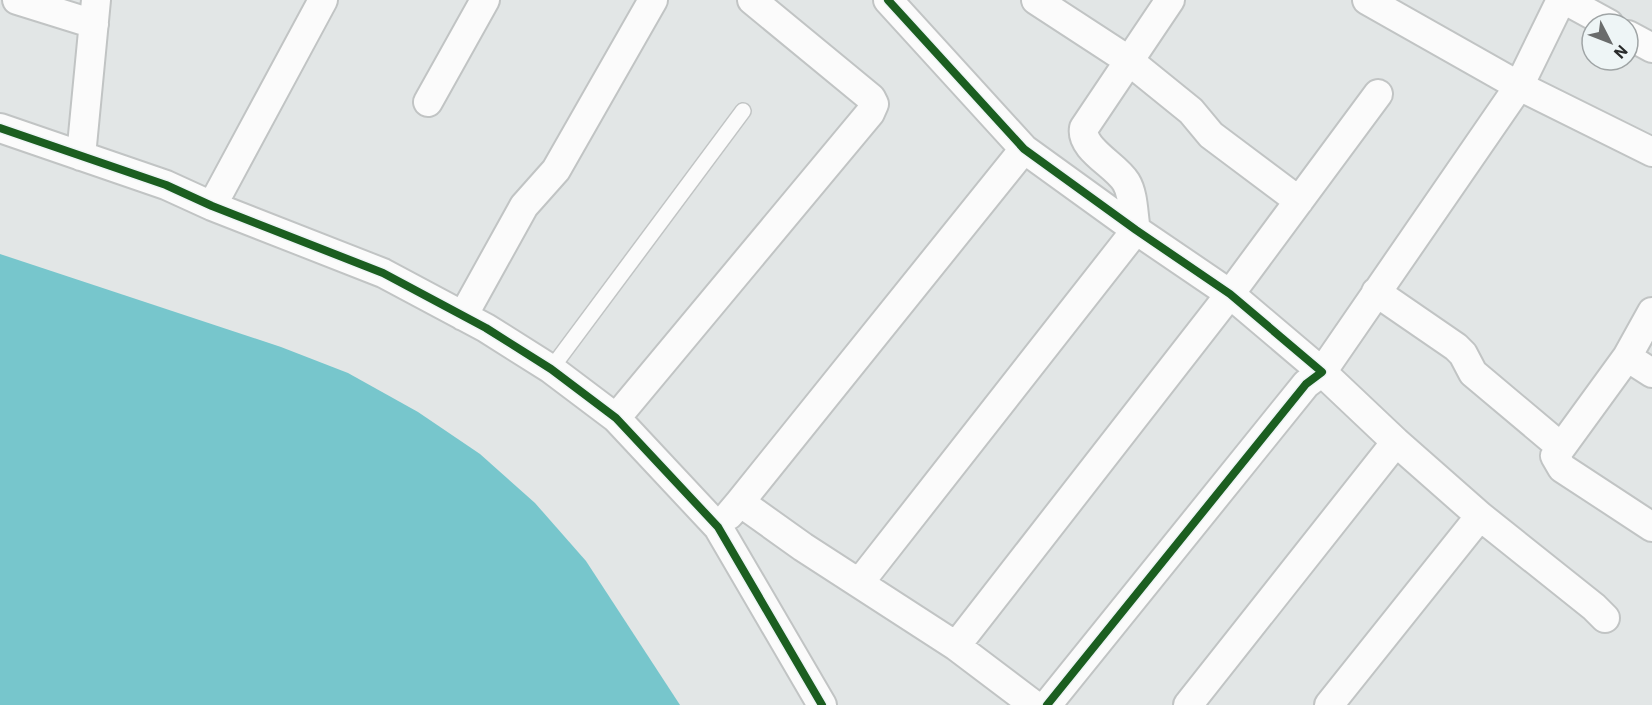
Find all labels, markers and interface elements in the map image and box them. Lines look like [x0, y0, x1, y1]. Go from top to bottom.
north arrow [1580, 12, 1640, 72]
text: N [1610, 41, 1632, 63]

